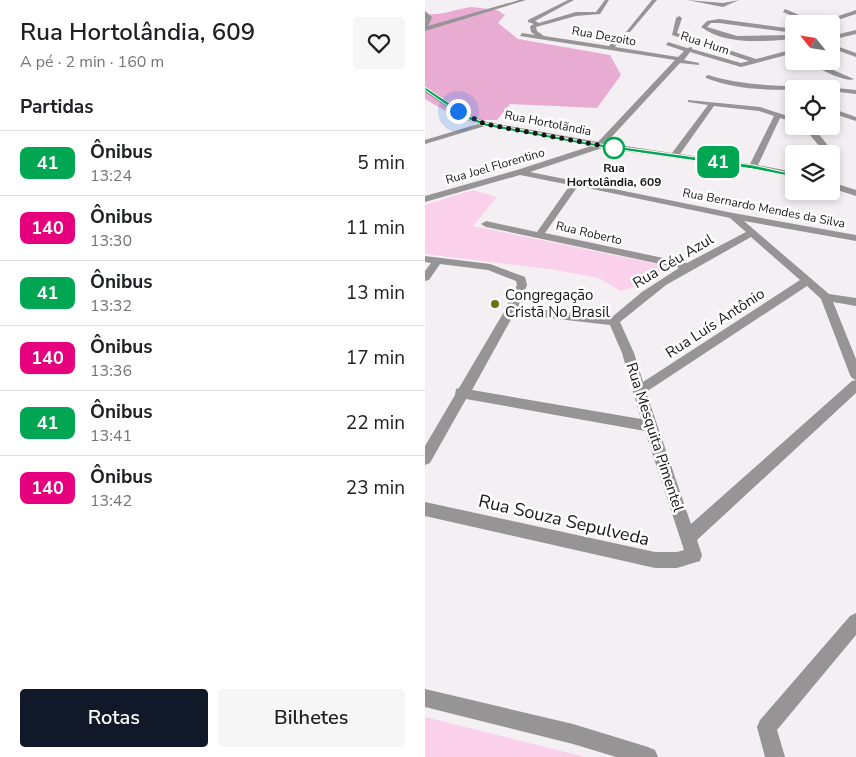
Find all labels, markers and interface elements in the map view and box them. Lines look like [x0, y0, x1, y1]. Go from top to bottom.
north arrow [785, 15, 840, 70]
map controls [785, 15, 840, 200]
text: Rua Hortolândia, 609 [20, 16, 255, 48]
button: heart [353, 17, 405, 69]
street label: Rua Dezoito [571, 22, 638, 50]
street label: Rua Hum [679, 28, 731, 58]
text: A pé · 2 min · 160 m [20, 51, 164, 73]
button: locate [785, 80, 840, 135]
text: Partidas [20, 94, 94, 120]
your location [446, 99, 471, 124]
street label: Rua Hortolãndia [503, 107, 593, 139]
marker: Rua Hortolândia, 609 [603, 137, 625, 159]
text: Ônibus [90, 139, 153, 165]
street label: Rua Joel Florentino [444, 144, 547, 188]
button: layers [785, 145, 840, 200]
line badge: 41 [695, 146, 741, 178]
text: 5 min [357, 150, 405, 176]
text: 41 [707, 150, 729, 174]
text: 41 [37, 151, 58, 175]
place label: Rua Hortolândia, 609 [567, 160, 661, 190]
text: 13:24 [90, 165, 132, 187]
street label: Rua Bernardo Mendes da Silva [681, 184, 847, 232]
text: Ônibus [90, 204, 153, 230]
text: 11 min [346, 215, 405, 241]
text: 140 [31, 216, 64, 240]
street label: Rua Roberto [554, 218, 624, 248]
street label: Rua Céu Azul [629, 229, 718, 293]
text: 13:30 [90, 230, 132, 252]
text: Ônibus [90, 269, 153, 295]
text: 13 min [346, 280, 405, 306]
text: 41 [37, 281, 58, 305]
street label: Rua Luís Antônio [662, 283, 768, 363]
place label: Congregação Cristã No Brasil [505, 285, 611, 322]
text: 13:32 [90, 295, 132, 317]
marker: Congregação Cristã No Brasil [489, 298, 501, 310]
text: Ônibus [90, 334, 153, 360]
text: 17 min [346, 345, 405, 371]
text: 140 [31, 346, 64, 370]
text: 13:36 [90, 360, 132, 382]
street label: Rua Mesquita Pimentel [621, 360, 689, 515]
text: Ônibus [90, 399, 153, 425]
text: 22 min [346, 410, 405, 436]
text: 41 [37, 411, 58, 435]
text: 13:41 [90, 425, 132, 447]
text: Ônibus [90, 464, 153, 490]
text: 23 min [346, 475, 405, 501]
text: 140 [31, 476, 64, 500]
street label: Rua Souza Sepulveda [476, 489, 652, 551]
text: 13:42 [90, 490, 132, 512]
button: Rotas [20, 689, 208, 747]
button: Bilhetes [218, 689, 405, 747]

